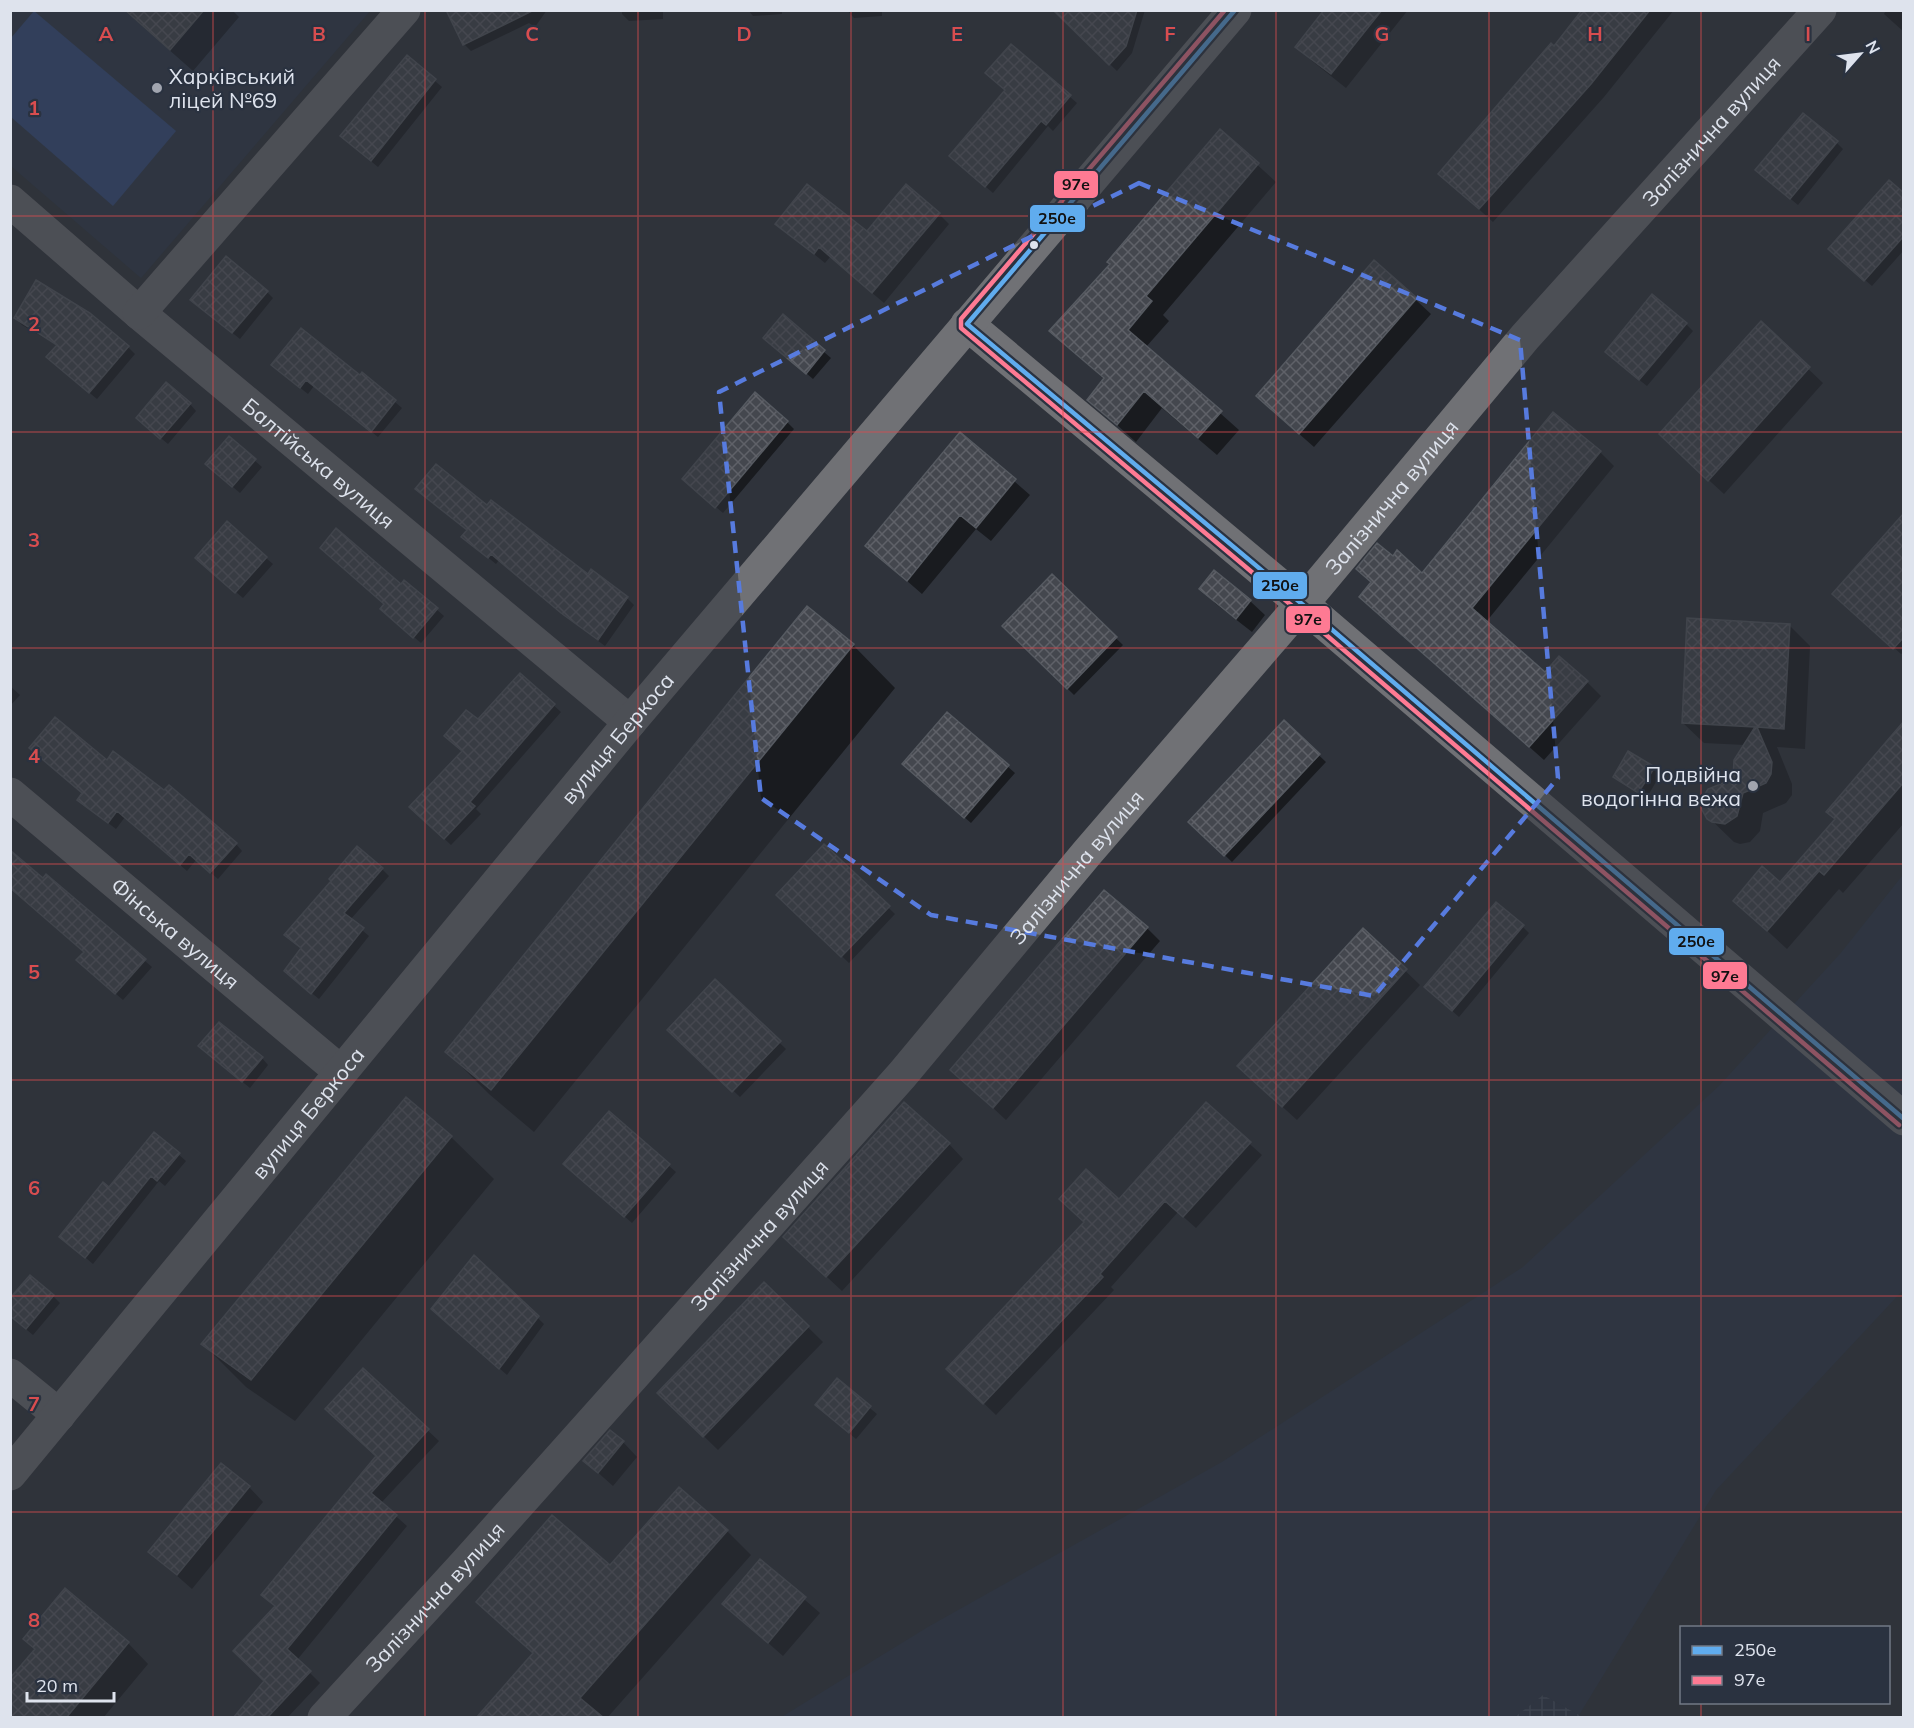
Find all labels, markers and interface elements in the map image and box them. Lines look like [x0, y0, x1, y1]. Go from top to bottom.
text: A [99, 21, 114, 46]
text: B [312, 21, 326, 46]
text: C [525, 21, 539, 46]
text: D [736, 21, 752, 46]
text: E [951, 21, 963, 46]
text: F [1164, 21, 1176, 46]
text: G [1375, 21, 1389, 46]
text: H [1587, 21, 1603, 46]
text: I [1805, 21, 1811, 46]
north arrow [1830, 24, 1890, 84]
text: N [1862, 37, 1885, 57]
street label: Залізнична вулиця [1636, 50, 1786, 212]
place label: Харківський ліцей №69 [169, 63, 295, 113]
marker: Харківський ліцей №69 [150, 81, 164, 95]
text: 1 [28, 95, 40, 120]
line badge: 97е [1053, 170, 1099, 199]
text: 97е [1062, 174, 1090, 194]
line badge: 250е [1029, 204, 1086, 233]
text: 250е [1038, 208, 1076, 228]
unlabelled marker [1028, 239, 1040, 251]
text: 2 [28, 311, 40, 336]
street label: Балтійська вулиця [238, 392, 400, 534]
street label: Залізнична вулиця [1319, 414, 1464, 580]
text: 3 [28, 527, 40, 552]
line badge: 250е [1252, 571, 1308, 600]
text: 250е [1261, 575, 1299, 595]
line badge: 97е [1285, 605, 1331, 634]
text: 97е [1294, 609, 1322, 629]
street label: вулиця Беркоса [555, 667, 679, 809]
text: 4 [28, 743, 40, 768]
place label: Подвійна водогінна вежа [1581, 761, 1741, 811]
marker: Подвійна водогінна вежа [1746, 779, 1760, 793]
street label: Залізнична вулиця [1004, 784, 1149, 949]
street label: Фінська вулиця [106, 872, 245, 994]
line badge: 250е [1668, 927, 1725, 956]
text: 250е [1677, 931, 1715, 951]
text: 5 [28, 959, 40, 984]
line badge: 97е [1702, 961, 1748, 990]
text: 97е [1711, 966, 1739, 986]
street label: вулиця Беркоса [246, 1042, 370, 1184]
street label: Залізнична вулиця [685, 1154, 833, 1316]
text: 6 [28, 1175, 40, 1200]
text: 7 [28, 1391, 40, 1416]
street label: Залізнична вулиця [360, 1516, 510, 1677]
text: 8 [28, 1607, 40, 1632]
legend [1680, 1626, 1890, 1704]
text: 250е [1734, 1638, 1776, 1661]
scale bar [27, 1665, 114, 1703]
text: 97е [1734, 1668, 1766, 1691]
text: 20 m [36, 1674, 78, 1697]

